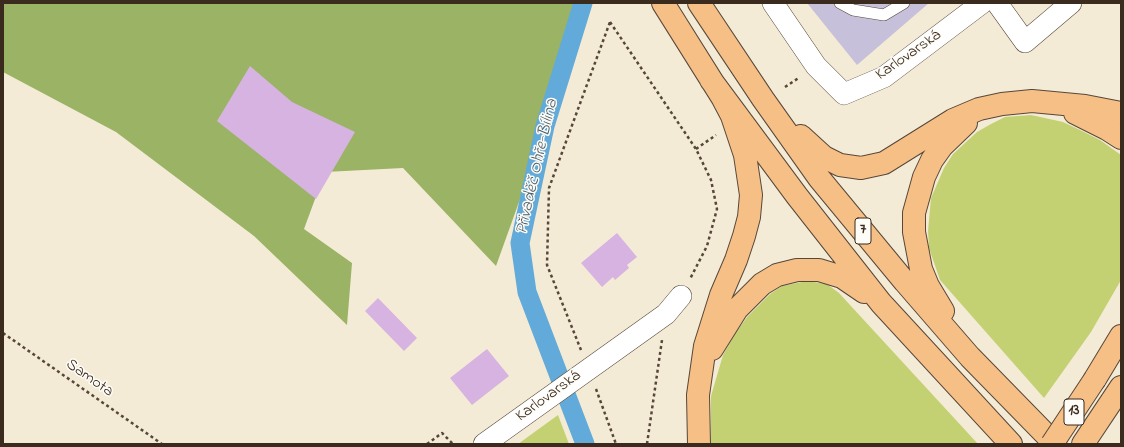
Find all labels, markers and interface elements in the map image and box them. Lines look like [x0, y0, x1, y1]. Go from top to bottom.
street label: Karlovarská [873, 27, 945, 85]
water label: Přivaděč Ohře-Bílina [513, 97, 563, 237]
road number: 7 [855, 218, 871, 244]
street label: Samota [62, 356, 116, 402]
street label: Karlovarská [513, 367, 585, 427]
road number: 13 [1064, 399, 1084, 425]

